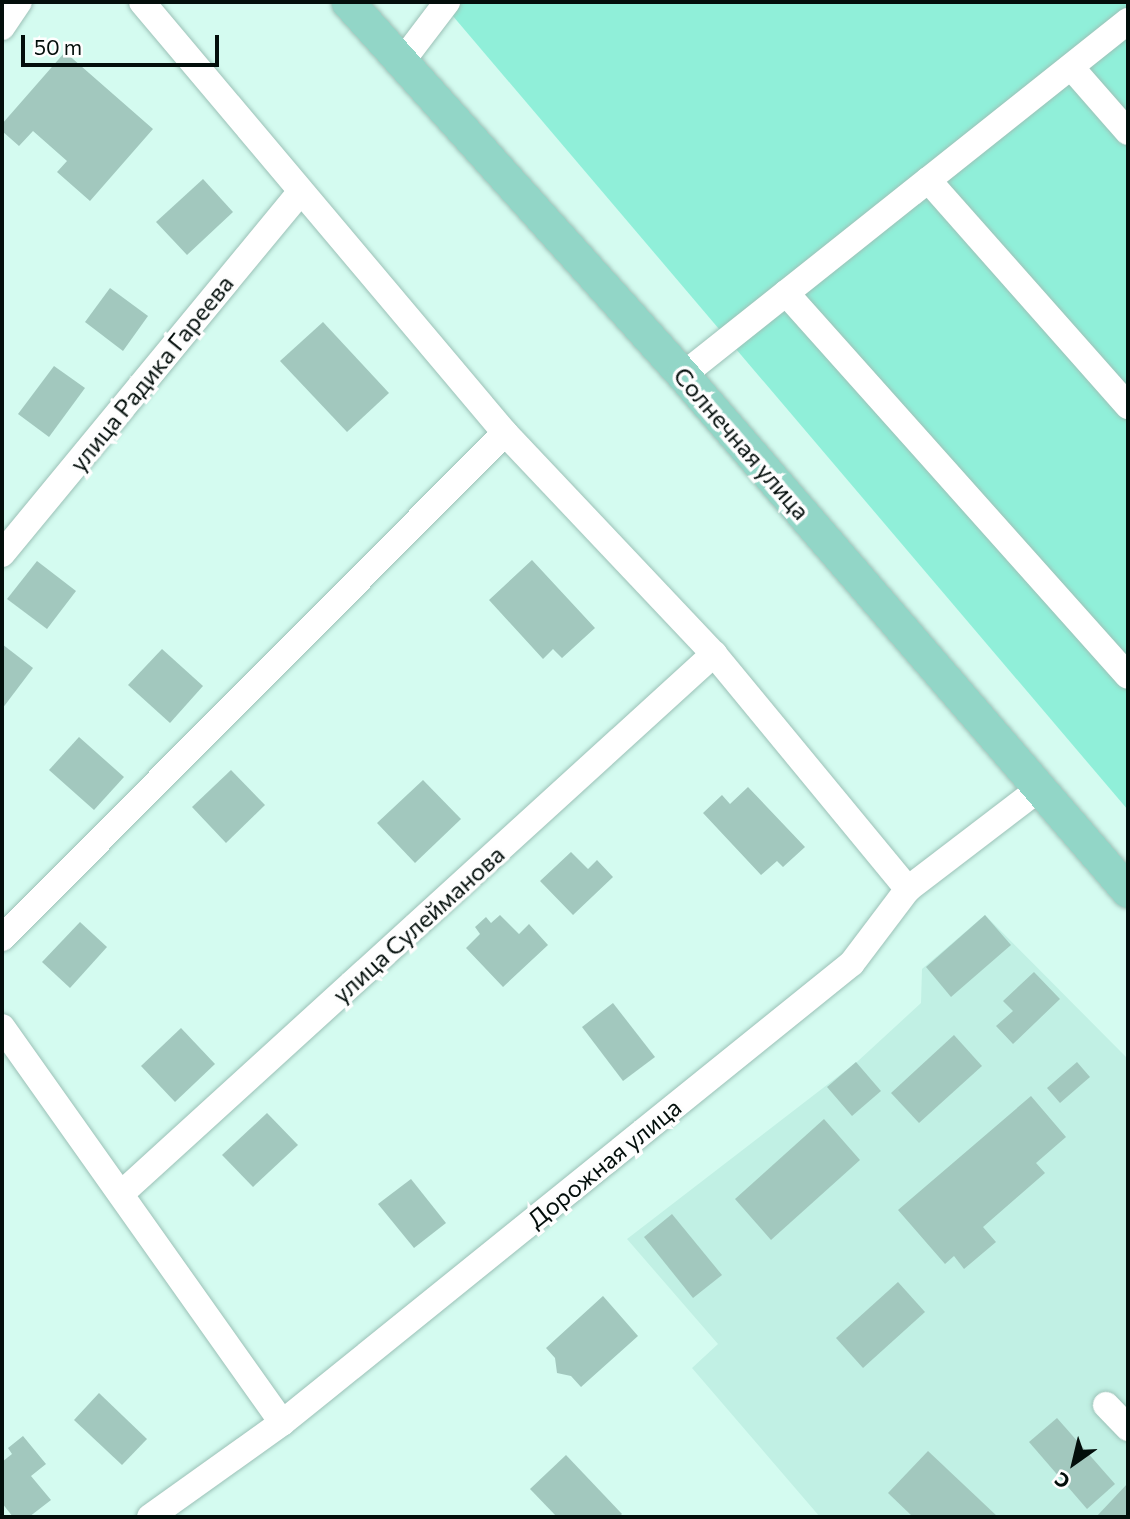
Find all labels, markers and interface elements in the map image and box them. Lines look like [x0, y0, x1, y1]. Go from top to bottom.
scale bar [24, 21, 222, 65]
text: 50 m [34, 34, 82, 59]
street label: улица Радика Гареева [63, 269, 239, 477]
street label: Солнечная улица [668, 361, 816, 525]
street label: улица Сулейманова [326, 839, 510, 1009]
street label: Дорожная улица [522, 1092, 686, 1234]
north arrow [1039, 1428, 1109, 1498]
text: С [1050, 1468, 1074, 1494]

